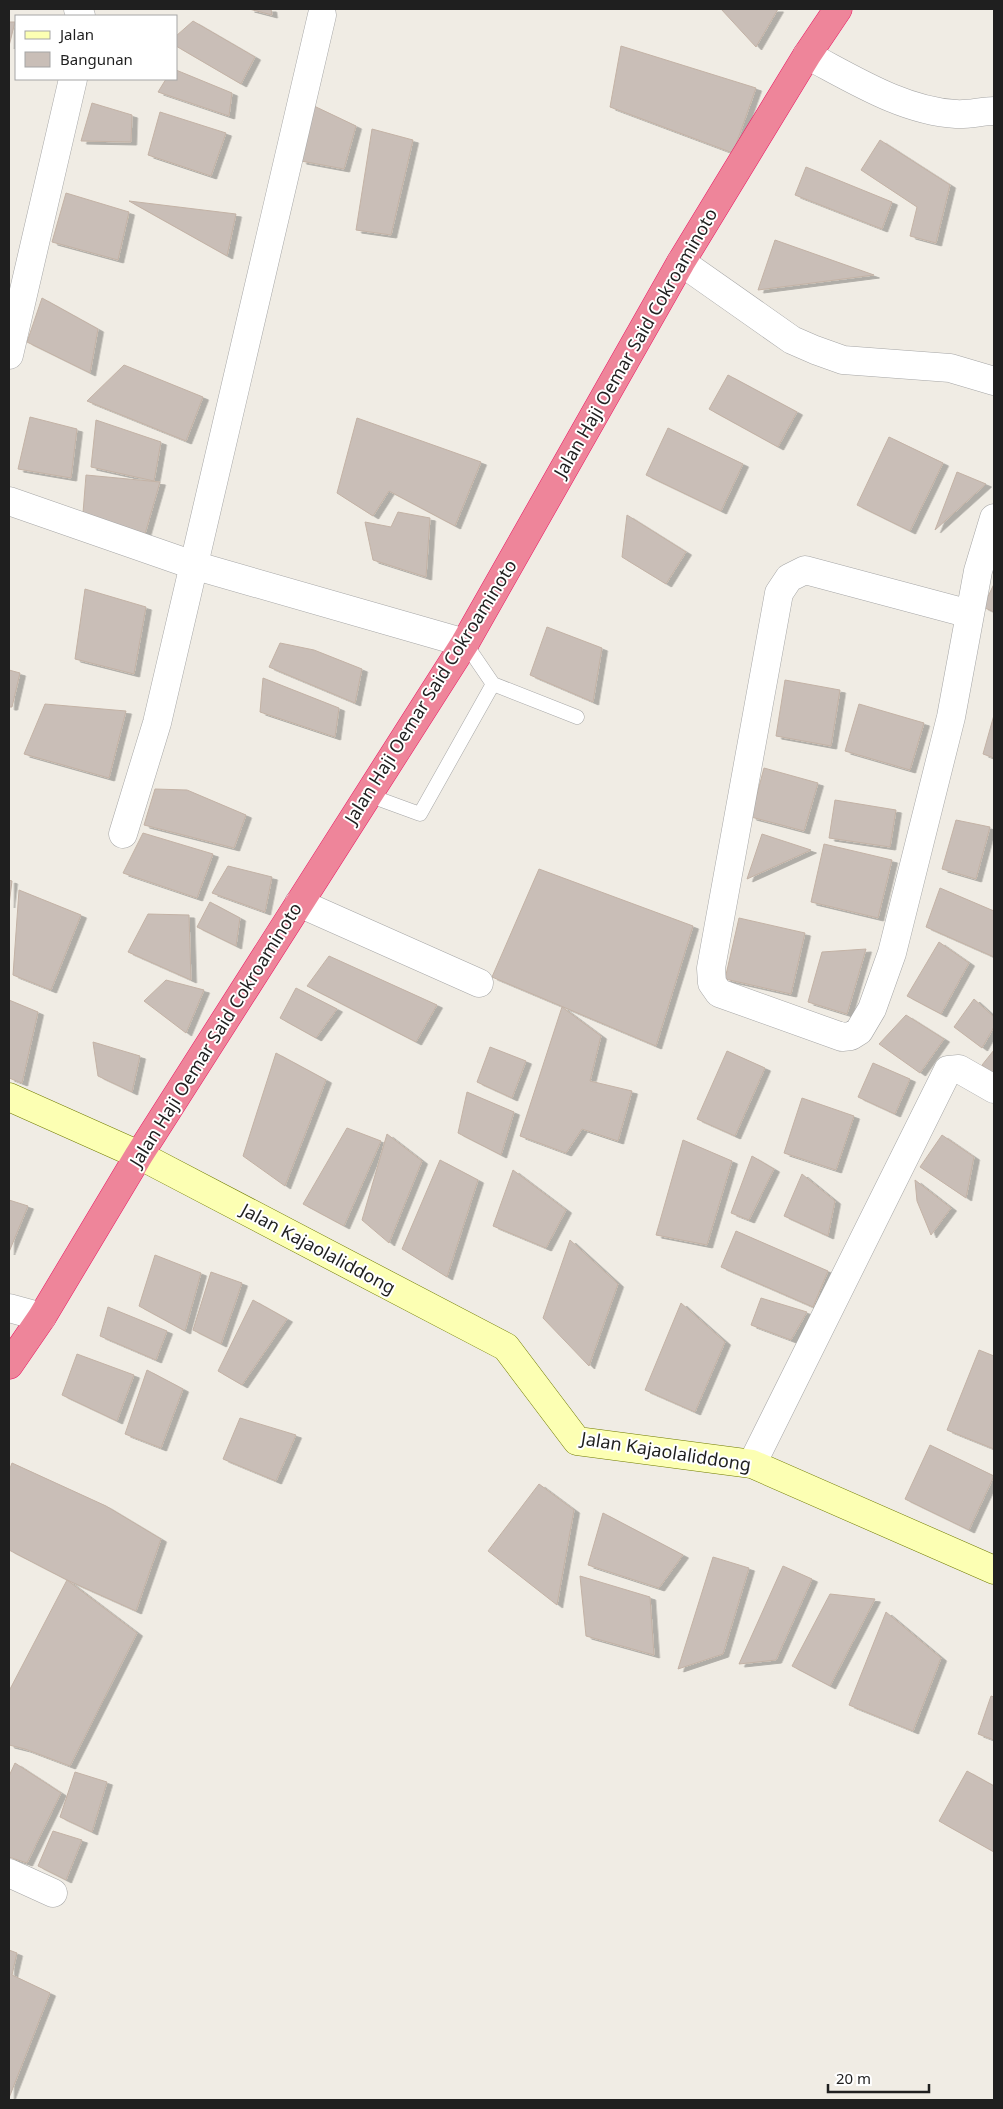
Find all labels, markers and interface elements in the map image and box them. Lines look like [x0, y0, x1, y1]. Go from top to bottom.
legend [15, 15, 178, 80]
text: Jalan [58, 24, 94, 44]
text: Bangunan [60, 49, 133, 69]
street label: Jalan Haji Oemar Said Cokroaminoto [547, 203, 722, 483]
street label: Jalan Haji Oemar Said Cokroaminoto [337, 555, 522, 830]
street label: Jalan Haji Oemar Said Cokroaminoto [122, 898, 307, 1173]
street label: Jalan Kajaolaliddong [235, 1196, 400, 1299]
street label: Jalan Kajaolaliddong [578, 1425, 753, 1476]
scale bar [828, 2062, 929, 2094]
text: 20 m [836, 2068, 871, 2088]

